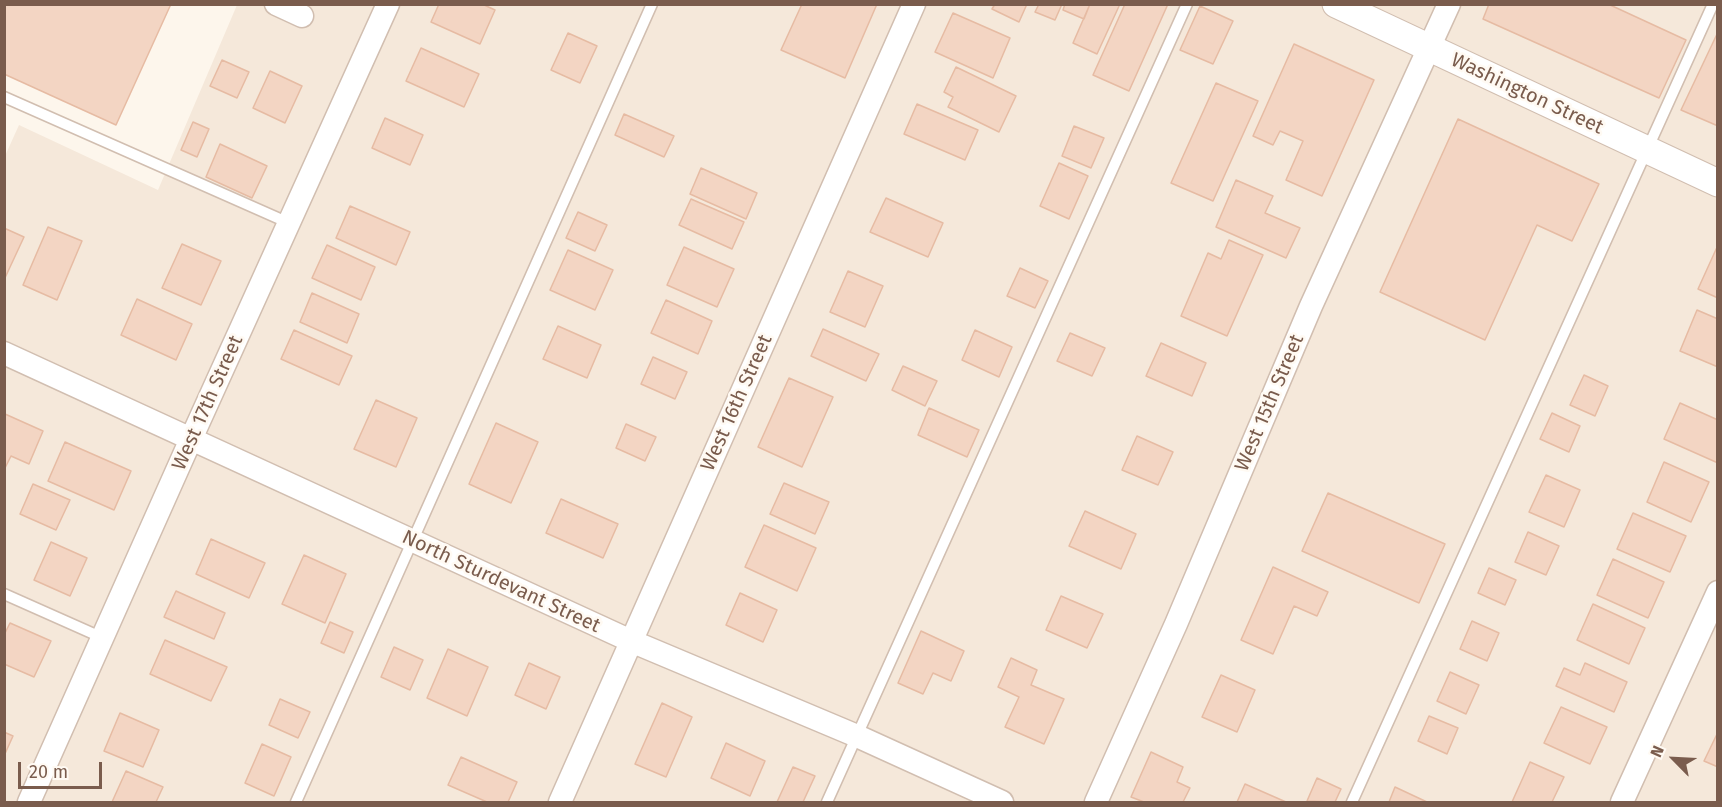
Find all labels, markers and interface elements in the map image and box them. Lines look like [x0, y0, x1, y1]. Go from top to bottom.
street label: Washington Street [1447, 48, 1607, 140]
street label: West 16th Street [696, 331, 778, 475]
street label: West 15th Street [1230, 331, 1310, 475]
street label: West 17th Street [168, 332, 248, 474]
street label: North Sturdevant Street [398, 526, 604, 638]
north arrow [1644, 729, 1704, 789]
text: N [1646, 743, 1668, 760]
scale bar [21, 750, 105, 788]
text: 20 m [29, 761, 68, 783]

